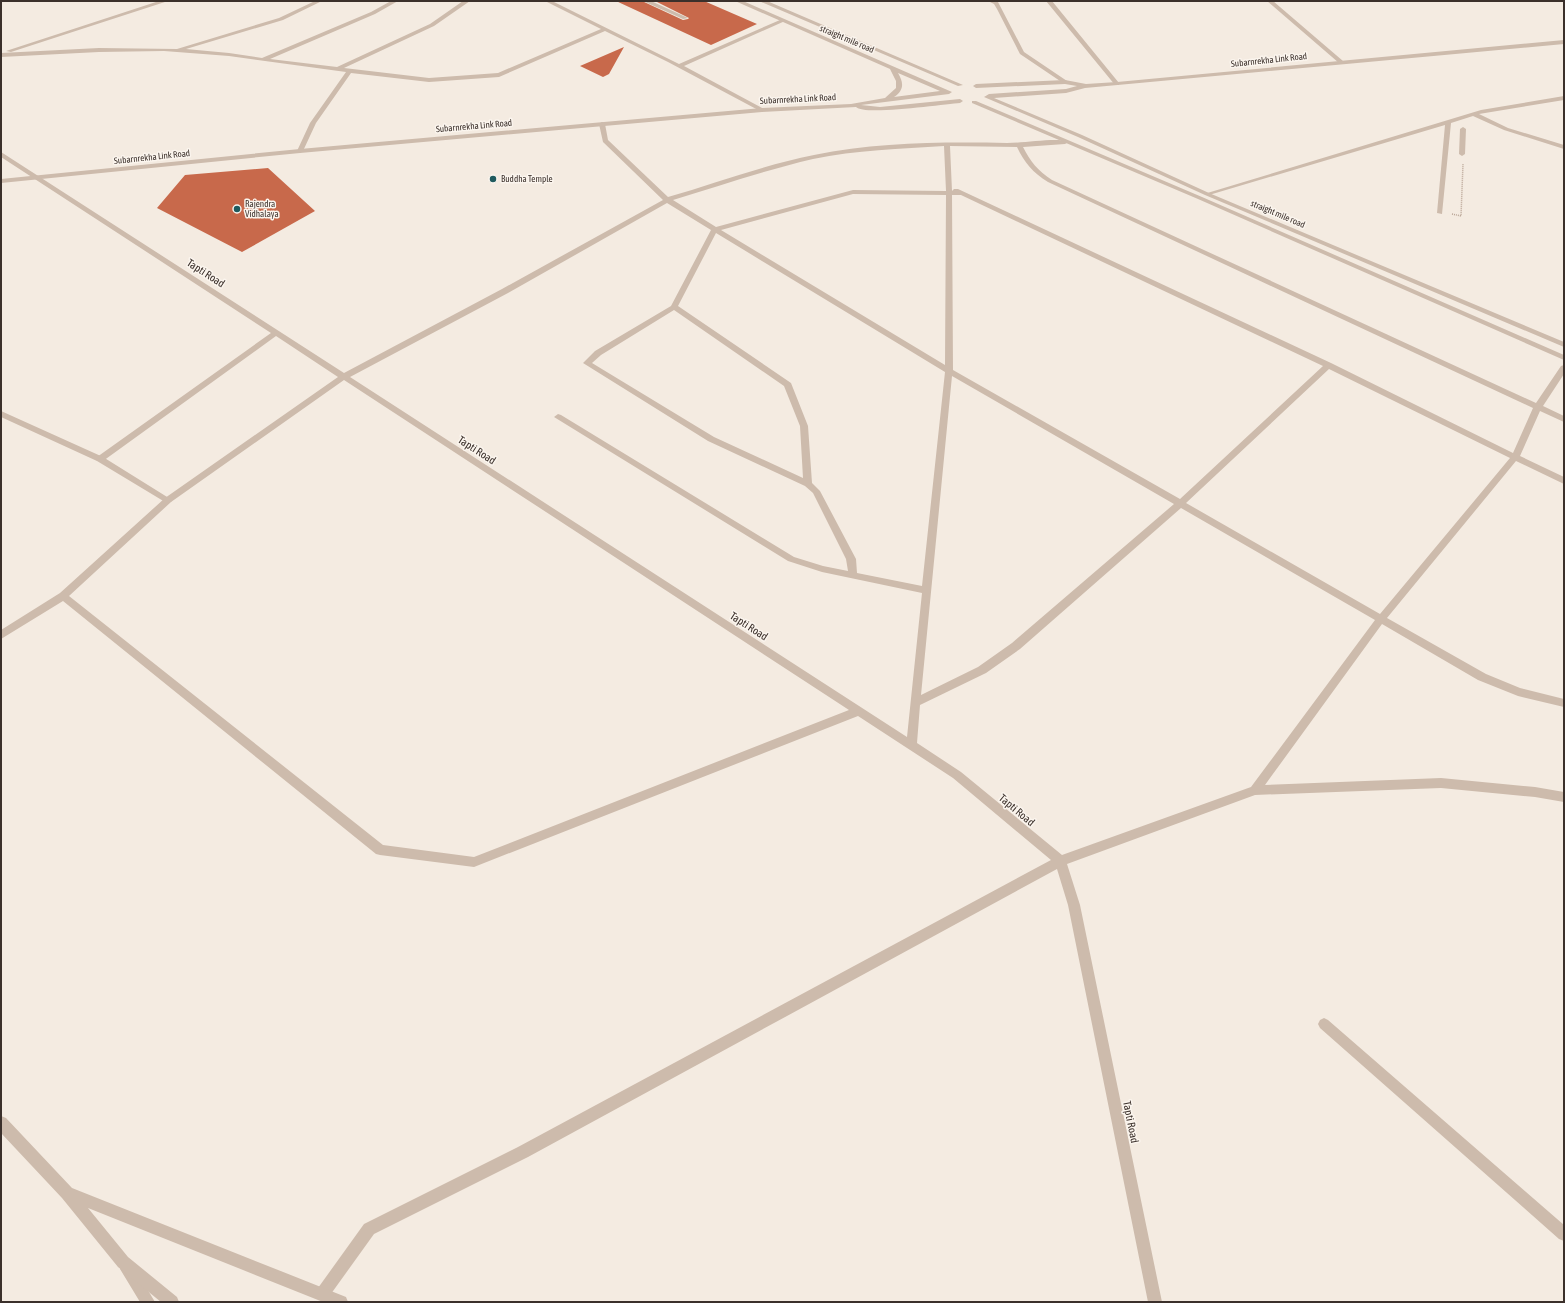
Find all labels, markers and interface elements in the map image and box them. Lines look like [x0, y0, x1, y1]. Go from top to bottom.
street label: straight mile road [818, 23, 876, 55]
street label: Subarnrekha Link Road [1230, 51, 1308, 69]
street label: Subarnrekha Link Road [760, 92, 836, 106]
street label: Subarnrekha Link Road [436, 118, 512, 134]
street label: Subarnrekha Link Road [113, 148, 191, 166]
marker: Buddha Temple [488, 174, 498, 184]
place label: Buddha Temple [501, 174, 553, 184]
street label: straight mile road [1249, 198, 1307, 230]
place label: Rajendra Vidhalaya [245, 199, 279, 219]
marker: Rajendra Vidhalaya [232, 204, 242, 214]
street label: Tapti Road [185, 256, 227, 290]
street label: Tapti Road [456, 433, 498, 467]
street label: Tapti Road [728, 609, 770, 643]
street label: Tapti Road [997, 792, 1037, 828]
street label: Tapti Road [1121, 1100, 1141, 1144]

